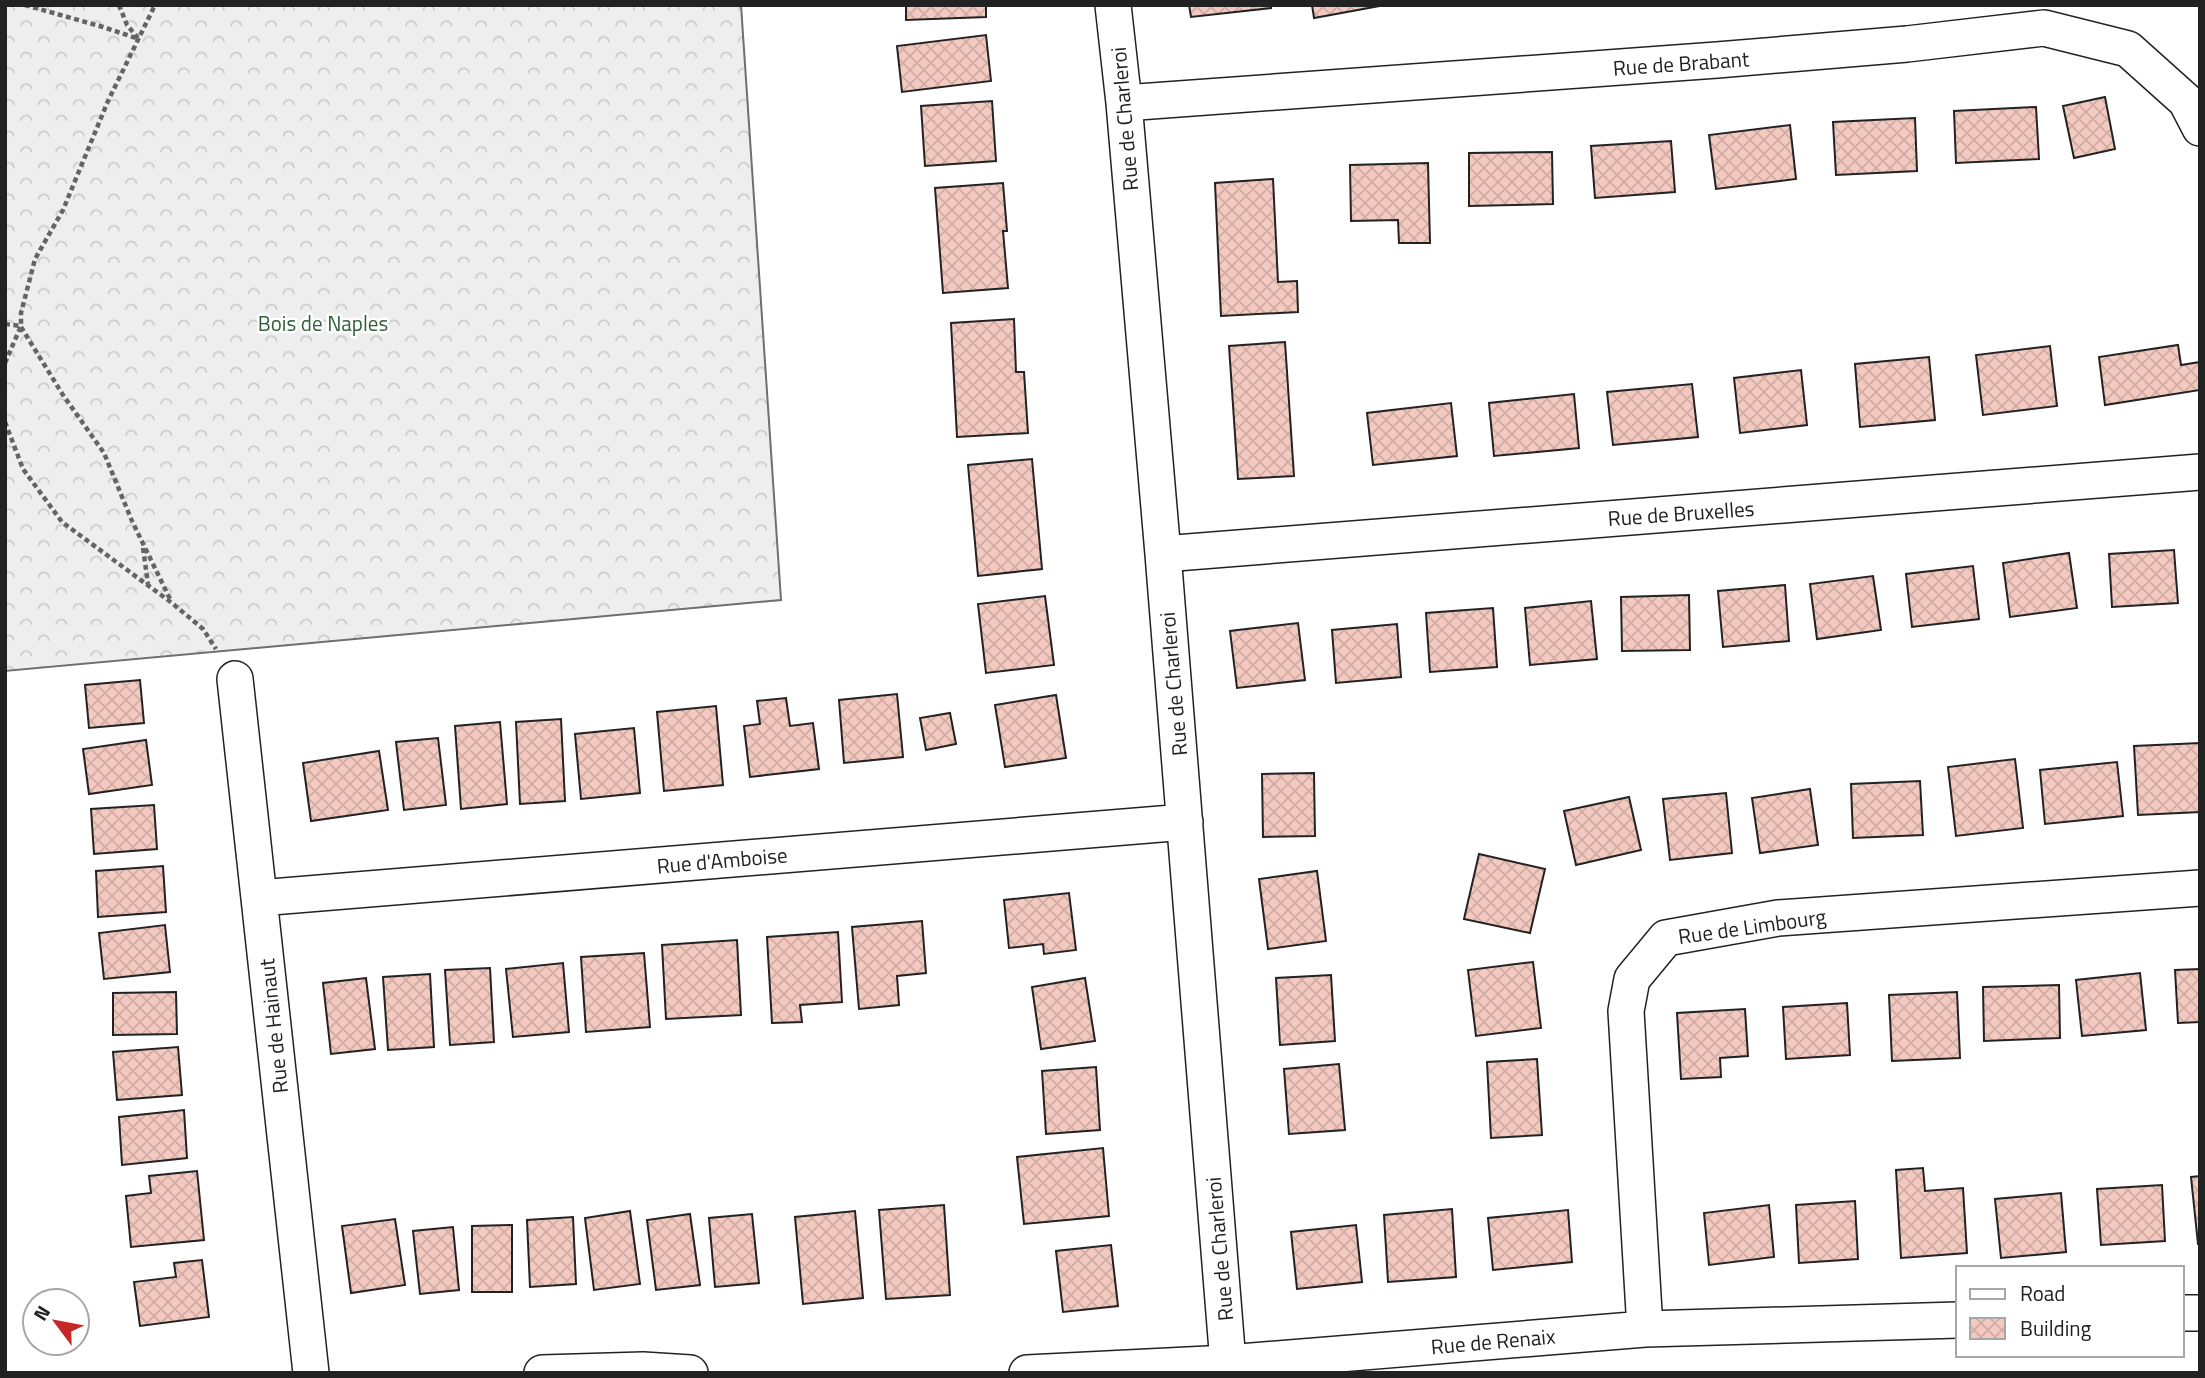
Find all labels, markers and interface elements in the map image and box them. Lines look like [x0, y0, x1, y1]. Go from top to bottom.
street label: Rue de Brabant [1612, 42, 1751, 84]
street label: Rue de Charleroi [1102, 46, 1146, 192]
park label: Bois de Naples [258, 307, 388, 339]
street label: Rue de Bruxelles [1607, 492, 1755, 534]
street label: Rue de Charleroi [1151, 611, 1195, 757]
street label: Rue d'Amboise [655, 838, 789, 882]
street label: Rue de Limbourg [1676, 900, 1828, 952]
street label: Rue de Hainaut [250, 956, 296, 1095]
street label: Rue de Charleroi [1197, 1176, 1241, 1322]
legend [1956, 1266, 2184, 1357]
text: Road [2020, 1277, 2065, 1309]
north arrow [21, 1287, 91, 1357]
text: N [25, 1299, 57, 1326]
text: Building [2020, 1312, 2092, 1344]
street label: Rue de Renaix [1429, 1320, 1557, 1362]

